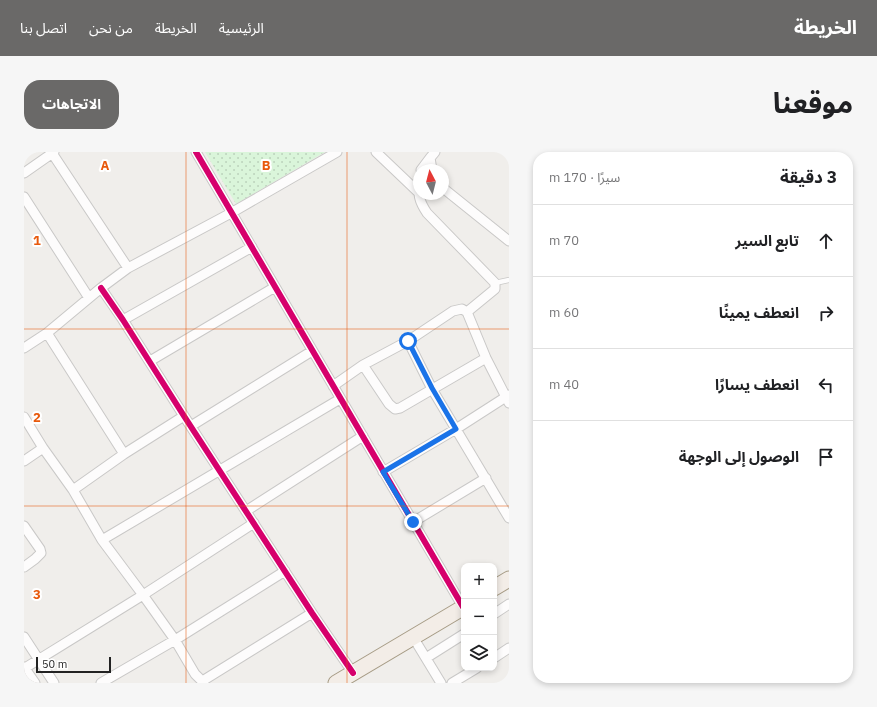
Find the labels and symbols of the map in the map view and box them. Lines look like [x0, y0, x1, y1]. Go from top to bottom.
text: A [101, 157, 110, 174]
text: B [262, 157, 271, 174]
north arrow [413, 164, 449, 200]
text: 1 [33, 232, 41, 249]
route start [399, 332, 417, 350]
text: 2 [33, 409, 41, 426]
route end [404, 513, 422, 531]
text: 3 [33, 586, 41, 603]
scale bar [36, 655, 111, 674]

